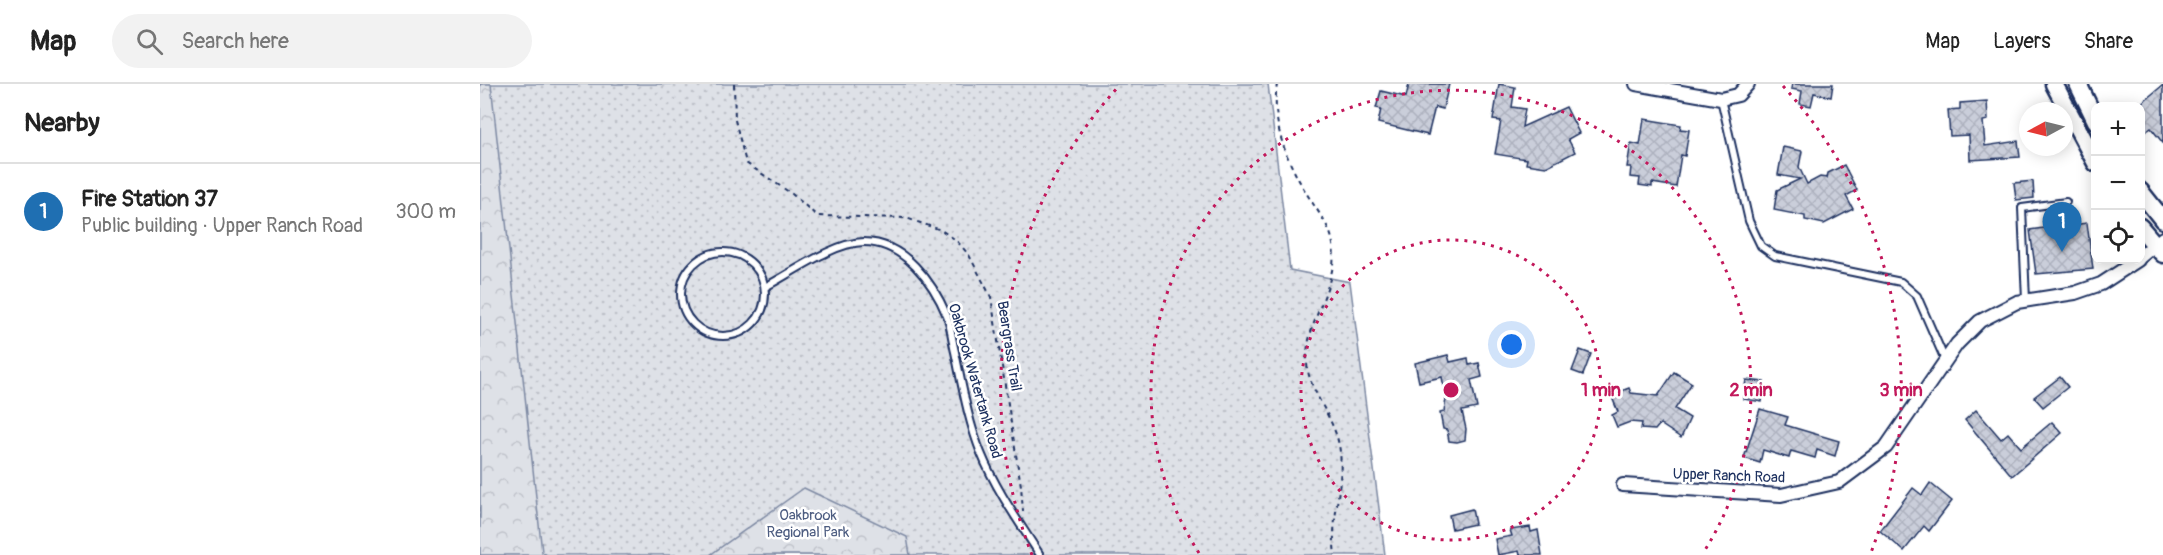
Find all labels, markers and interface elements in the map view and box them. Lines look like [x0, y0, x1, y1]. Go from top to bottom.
search box [112, 14, 532, 68]
text: Map [30, 24, 76, 59]
icon: search [133, 25, 166, 58]
text: Search here [181, 27, 289, 55]
text: Map [1925, 28, 1960, 55]
text: Layers [1993, 28, 2051, 55]
text: Share [2084, 28, 2133, 55]
north arrow [2019, 102, 2073, 156]
map controls [2091, 102, 2145, 264]
button: + [2091, 102, 2145, 156]
text: Nearby [24, 107, 100, 139]
button: − [2091, 156, 2145, 210]
text: Fire Station 37 [81, 185, 218, 213]
text: 1 [40, 199, 47, 224]
text: 300 m [395, 199, 456, 224]
pin: 1 [2042, 202, 2082, 252]
button: locate [2091, 210, 2145, 264]
text: Public building · Upper Ranch Road [81, 213, 363, 238]
street label: Beargrass Trail [992, 299, 1026, 393]
street label: Oakbrook Watertank Road [944, 301, 1006, 461]
your location [1497, 330, 1526, 359]
text: 1 min [1581, 379, 1621, 402]
text: 2 min [1729, 379, 1773, 402]
text: 3 min [1879, 379, 1923, 402]
centre of rings [1441, 380, 1461, 400]
street label: Upper Ranch Road [1672, 465, 1786, 487]
park label: Oakbrook Regional Park [767, 506, 850, 542]

